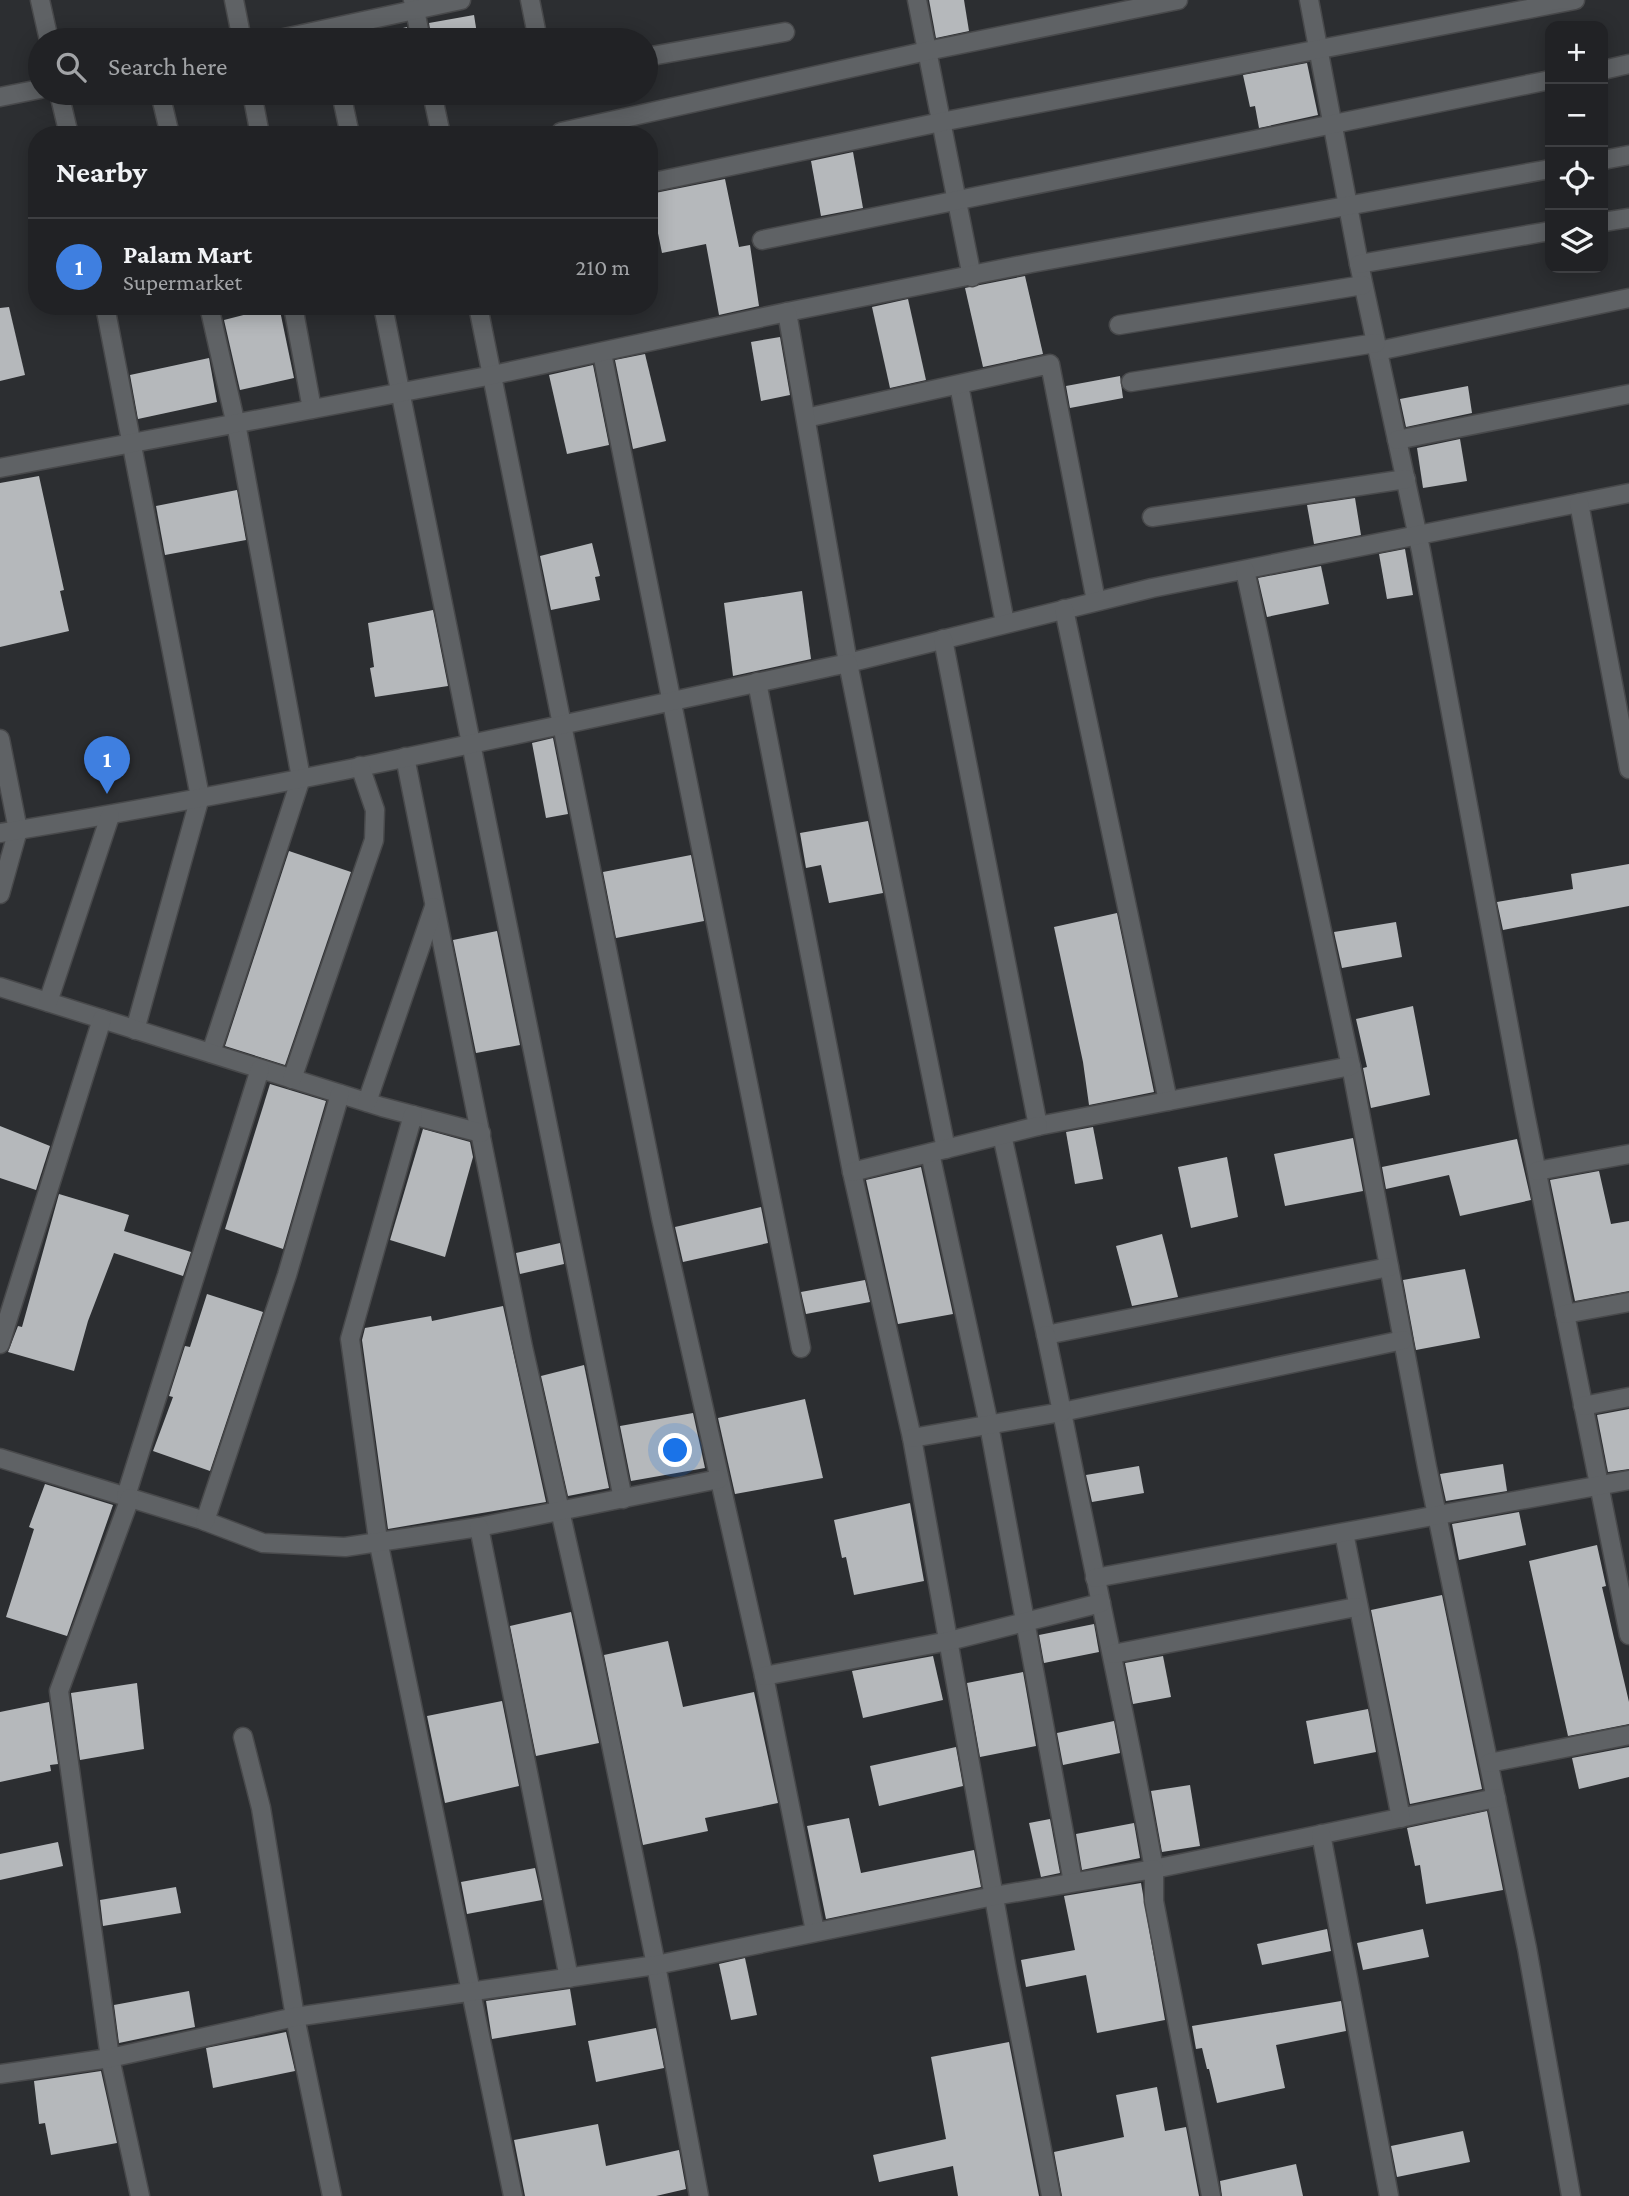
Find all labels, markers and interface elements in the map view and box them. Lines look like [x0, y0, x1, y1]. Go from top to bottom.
map controls [1545, 21, 1608, 273]
button: + [1545, 21, 1608, 84]
search box [28, 28, 658, 105]
icon: search [52, 48, 90, 86]
text: Search here [108, 52, 227, 81]
button: − [1545, 84, 1608, 147]
button: locate [1545, 147, 1608, 210]
text: Nearby [56, 155, 147, 188]
button: layers [1545, 210, 1608, 273]
text: Palam Mart [123, 240, 252, 269]
text: 1 [75, 254, 83, 280]
text: 210 m [576, 254, 630, 280]
text: Supermarket [123, 269, 242, 295]
pin: 1 [84, 736, 130, 794]
your location [658, 1433, 692, 1467]

